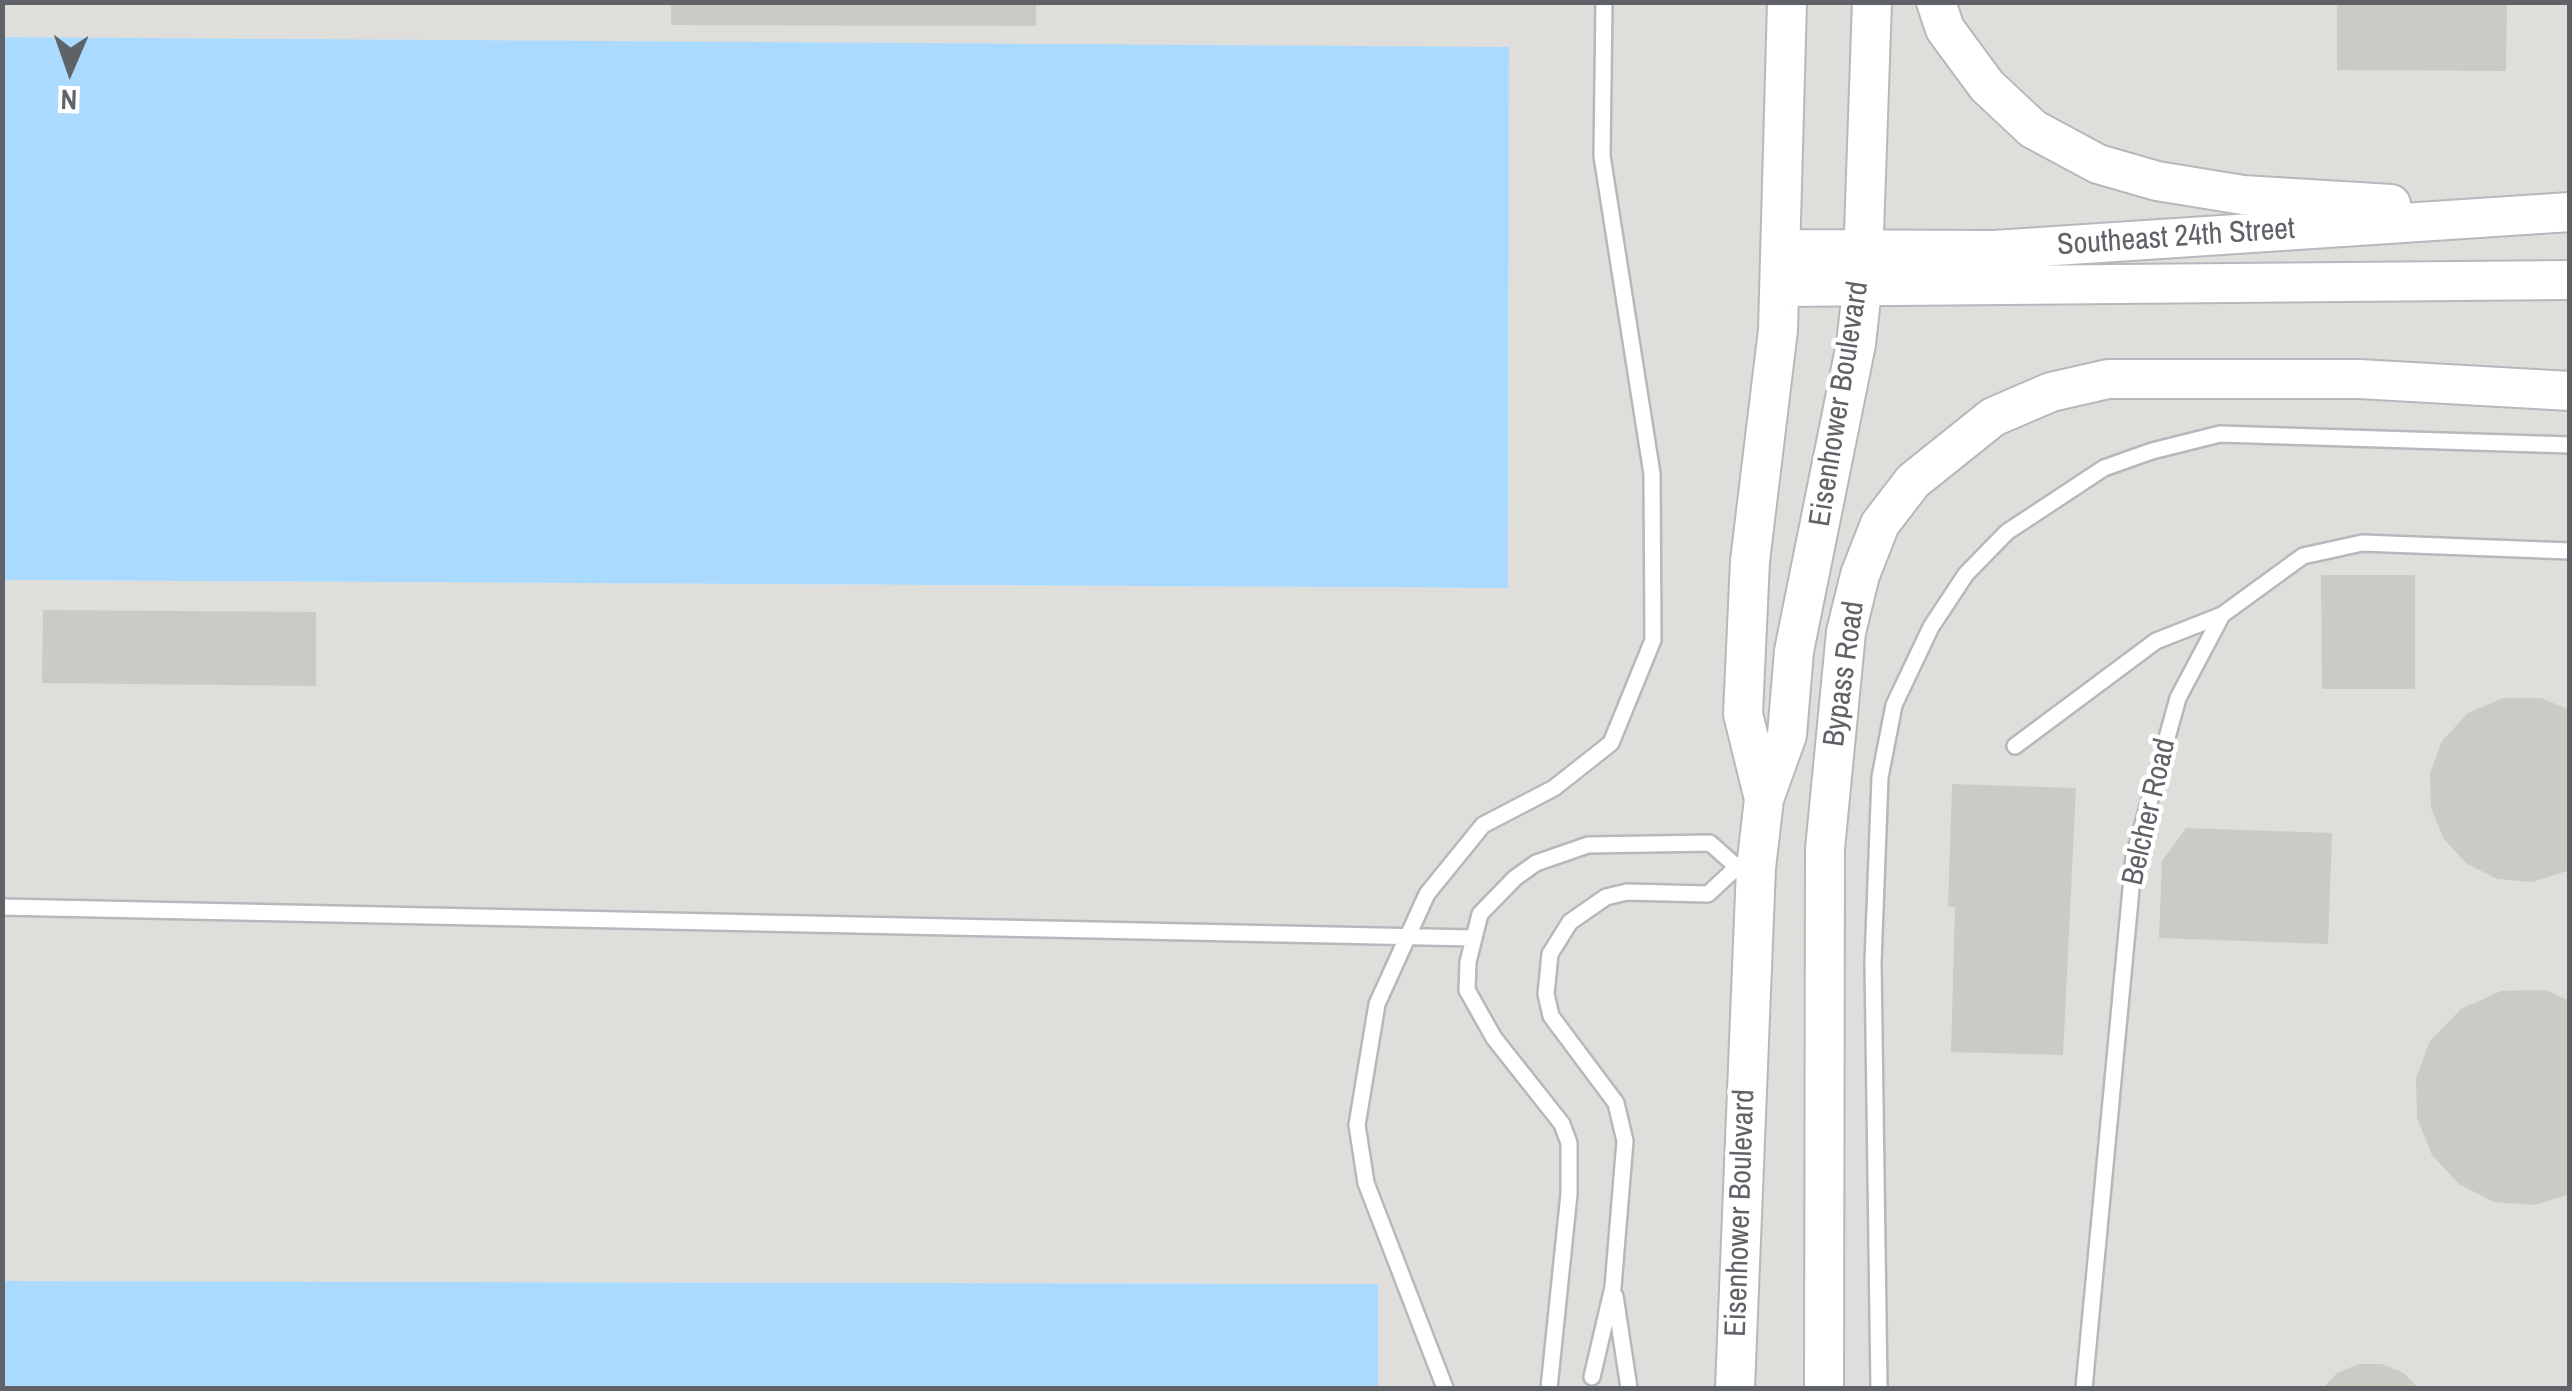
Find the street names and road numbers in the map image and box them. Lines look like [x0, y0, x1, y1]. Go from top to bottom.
street label: Southeast 24th Street [2056, 212, 2296, 264]
street label: Eisenhower Boulevard [1803, 279, 1877, 529]
street label: Bypass Road [1817, 599, 1873, 749]
street label: Belcher Road [2116, 735, 2184, 889]
street label: Eisenhower Boulevard [1719, 1089, 1763, 1337]

